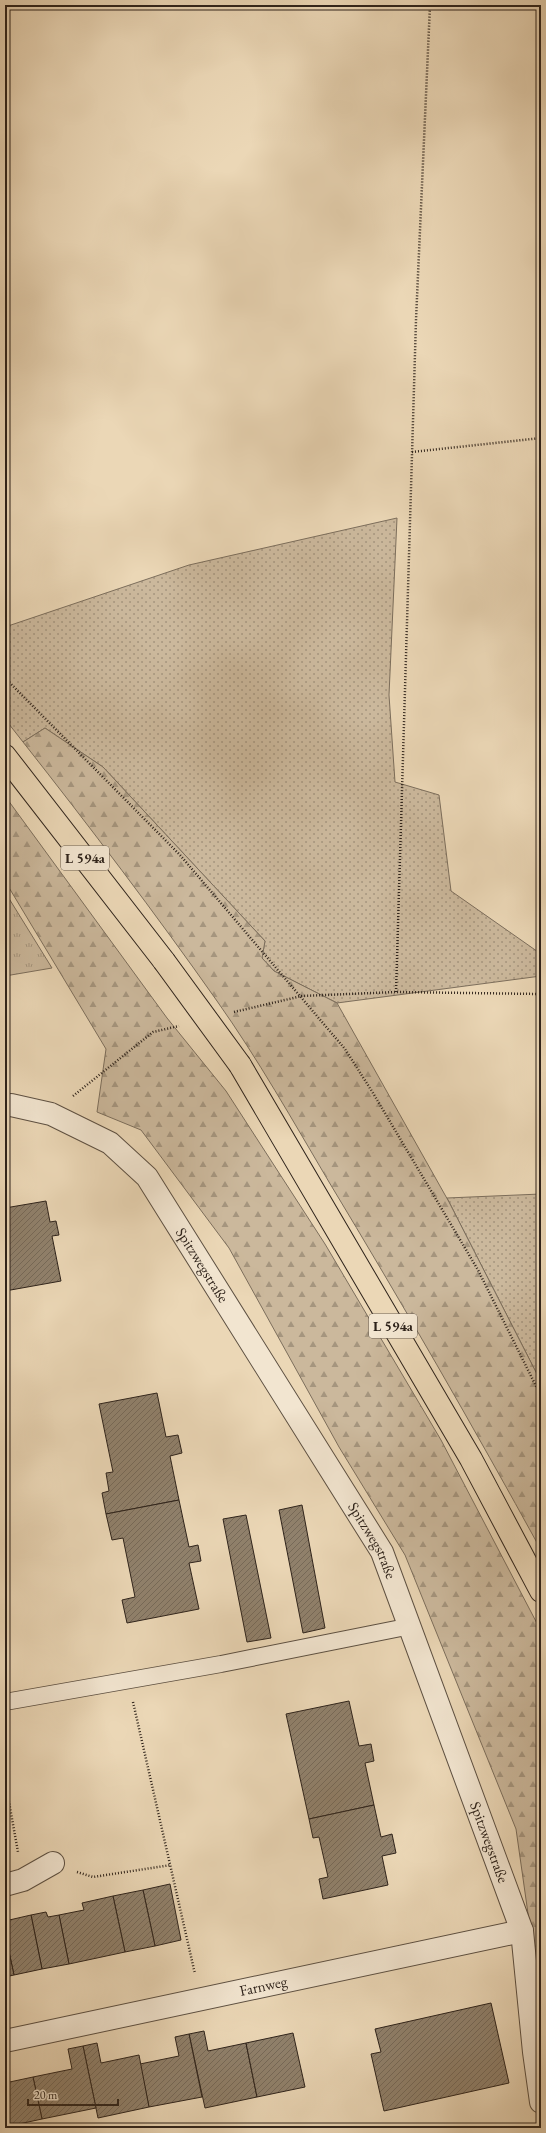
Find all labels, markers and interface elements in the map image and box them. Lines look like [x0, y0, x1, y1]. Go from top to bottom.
road number: L 594a [61, 846, 109, 870]
street label: Spitzwegstraße [172, 1224, 233, 1306]
road number: L 594a [369, 1314, 417, 1338]
street label: Spitzwegstraße [344, 1498, 401, 1581]
street label: Spitzwegstraße [466, 1799, 513, 1885]
street label: Farnweg [238, 1971, 289, 2000]
scale bar [28, 2081, 118, 2107]
text: 20 m [34, 2087, 58, 2103]

